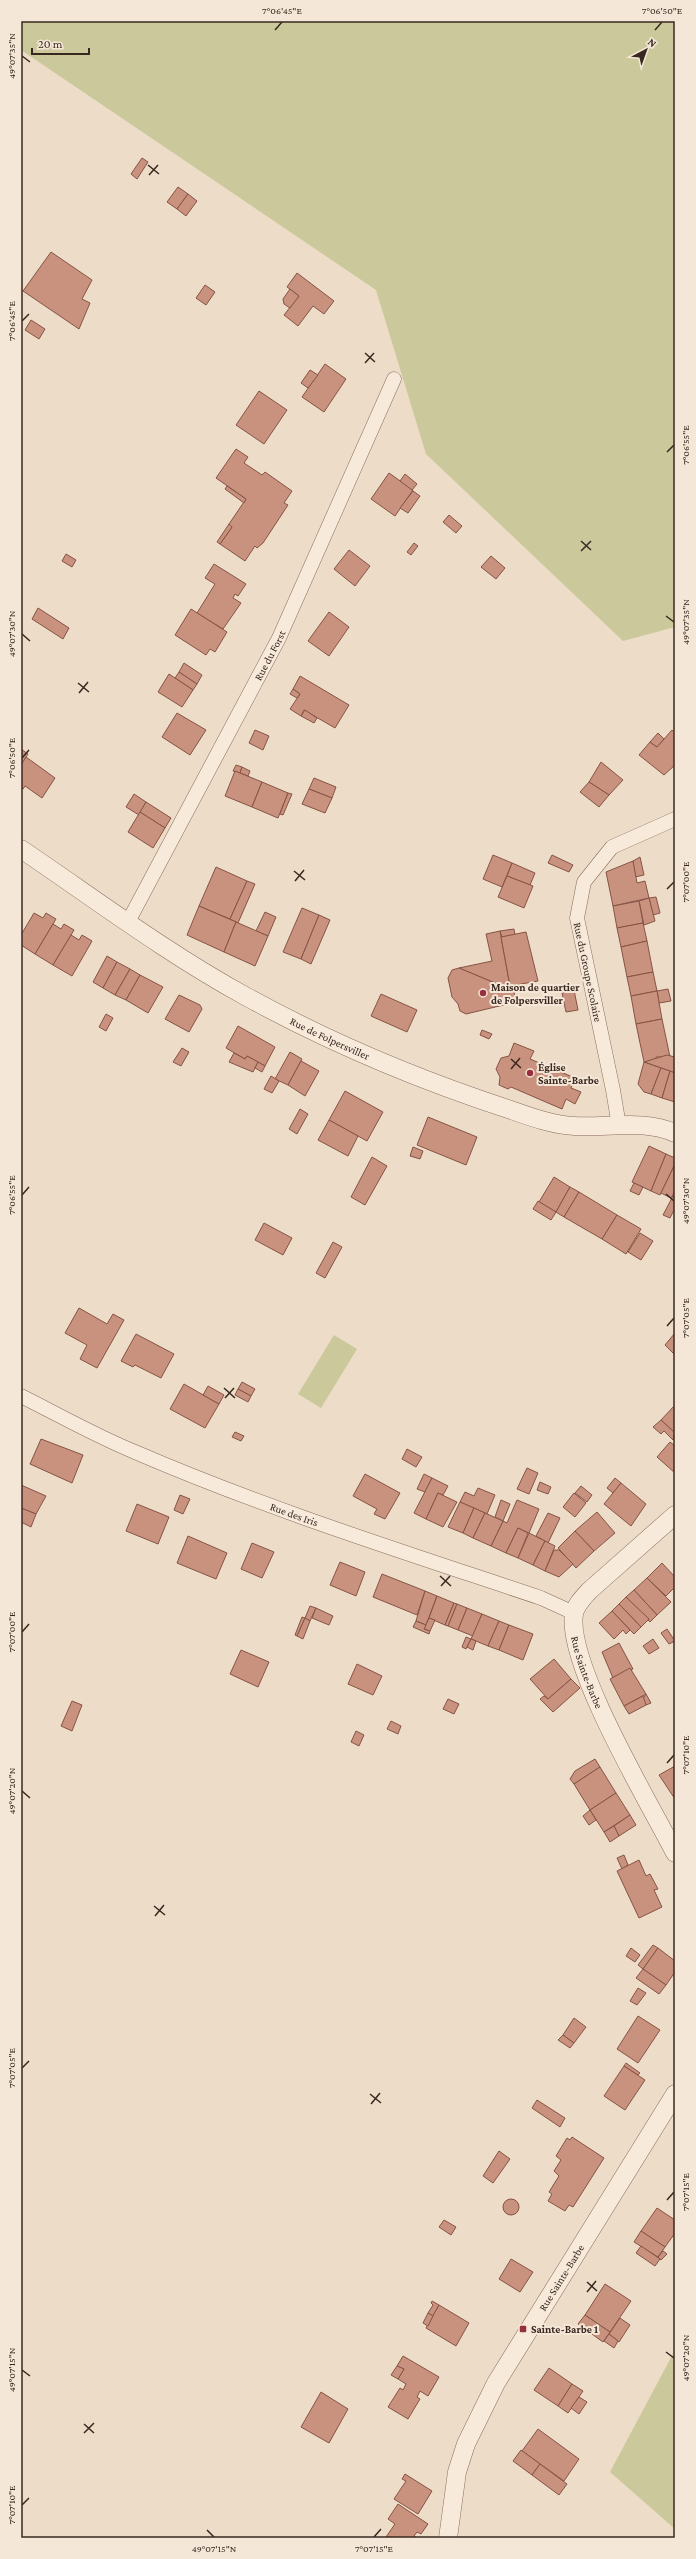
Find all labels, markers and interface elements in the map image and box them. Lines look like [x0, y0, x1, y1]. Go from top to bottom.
text: 7°06'45"E [262, 5, 302, 16]
text: 7°06'50"E [642, 5, 683, 16]
scale bar [32, 30, 89, 56]
north arrow [626, 30, 666, 70]
text: 49°07'35"N [6, 33, 17, 79]
text: N [646, 35, 660, 50]
text: 20 m [38, 37, 63, 51]
text: 7°06'45"E [6, 301, 17, 341]
text: 7°06'55"E [680, 425, 691, 465]
text: 49°07'35"N [680, 599, 691, 645]
text: 49°07'30"N [6, 610, 17, 657]
street label: Rue du Forst [252, 628, 288, 682]
text: 7°06'50"E [6, 737, 17, 778]
text: 7°07'00"E [680, 861, 691, 902]
street label: Rue du Groupe Scolaire [571, 921, 604, 1023]
place label: Maison de quartier de Folpersviller [491, 981, 580, 1006]
marker: Maison de quartier de Folpersviller [478, 988, 488, 998]
street label: Rue de Folpersviller [288, 1015, 372, 1062]
place label: Église Sainte-Barbe [538, 1061, 599, 1086]
marker: Église Sainte-Barbe [525, 1068, 535, 1078]
text: 7°06'55"E [6, 1175, 17, 1215]
text: 49°07'30"N [680, 1177, 691, 1224]
text: 7°07'05"E [680, 1297, 691, 1338]
street label: Rue des Iris [268, 1500, 320, 1528]
text: 7°07'00"E [6, 1611, 17, 1652]
street label: Rue Sainte-Barbe [569, 1635, 605, 1710]
text: 7°07'10"E [680, 1735, 691, 1774]
text: 49°07'20"N [6, 1767, 17, 1814]
text: 7°07'05"E [6, 2047, 17, 2088]
text: 7°07'15"E [680, 2172, 691, 2211]
street label: Rue Sainte-Barbe [536, 2242, 586, 2313]
place label: Sainte-Barbe 1 [531, 2323, 598, 2335]
marker: Sainte-Barbe 1 [518, 2324, 528, 2334]
text: 49°07'20"N [680, 2334, 691, 2381]
text: 49°07'15"N [6, 2347, 17, 2392]
text: 7°07'10"E [6, 2485, 17, 2524]
text: 49°07'15"N [192, 2543, 237, 2554]
text: 7°07'15"E [355, 2543, 394, 2554]

